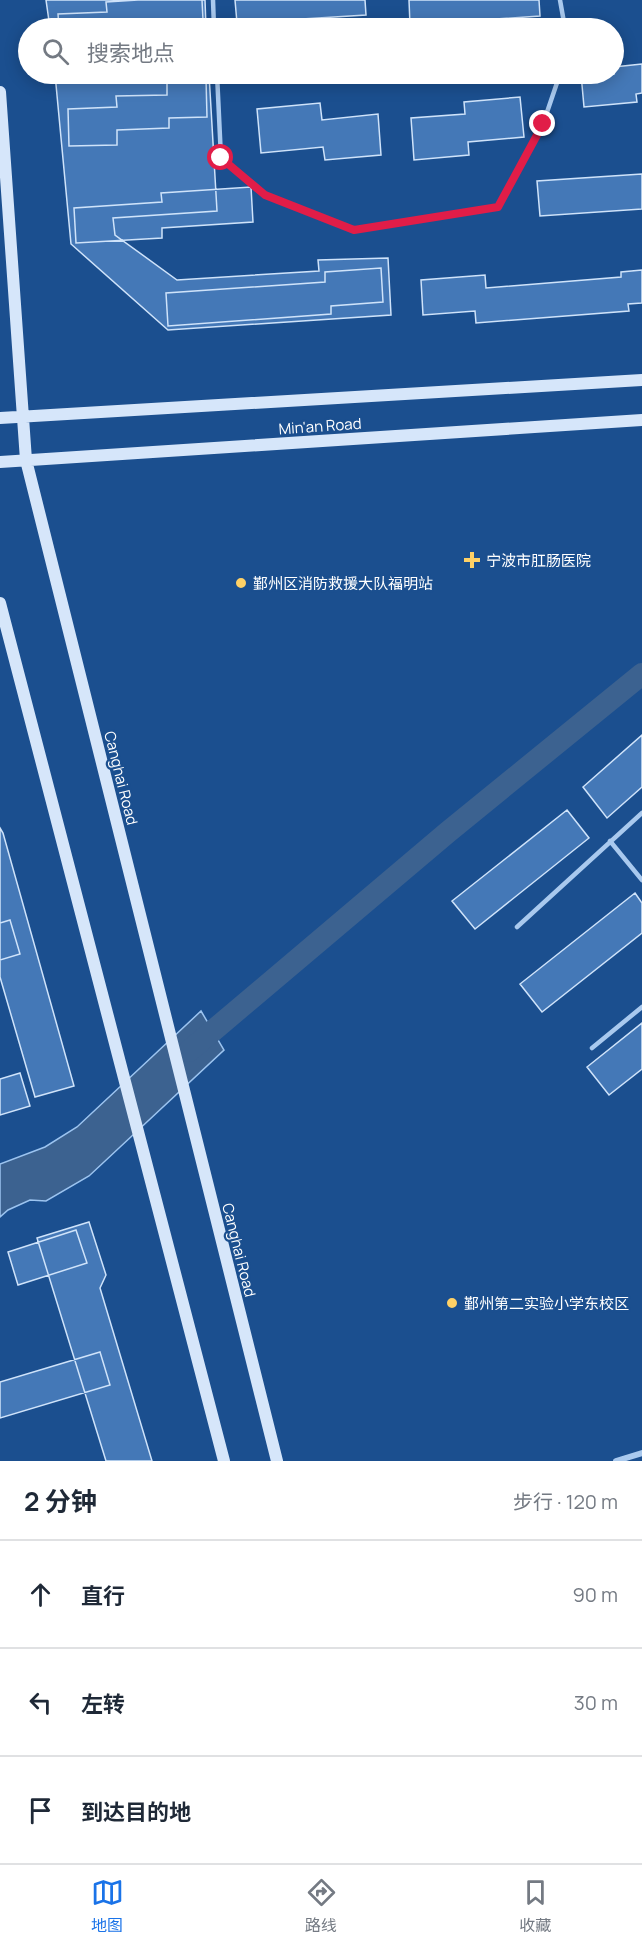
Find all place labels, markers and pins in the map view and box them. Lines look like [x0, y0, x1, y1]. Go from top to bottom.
place label: 宁波市肛肠医院 [486, 550, 591, 571]
marker: 宁波市肛肠医院 [463, 551, 481, 569]
place label: 鄞州区消防救援大队福明站 [253, 573, 433, 594]
marker: 鄞州区消防救援大队福明站 [234, 576, 248, 590]
place label: 鄞州第二实验小学东校区 [464, 1293, 629, 1314]
marker: 鄞州第二实验小学东校区 [445, 1296, 459, 1310]

